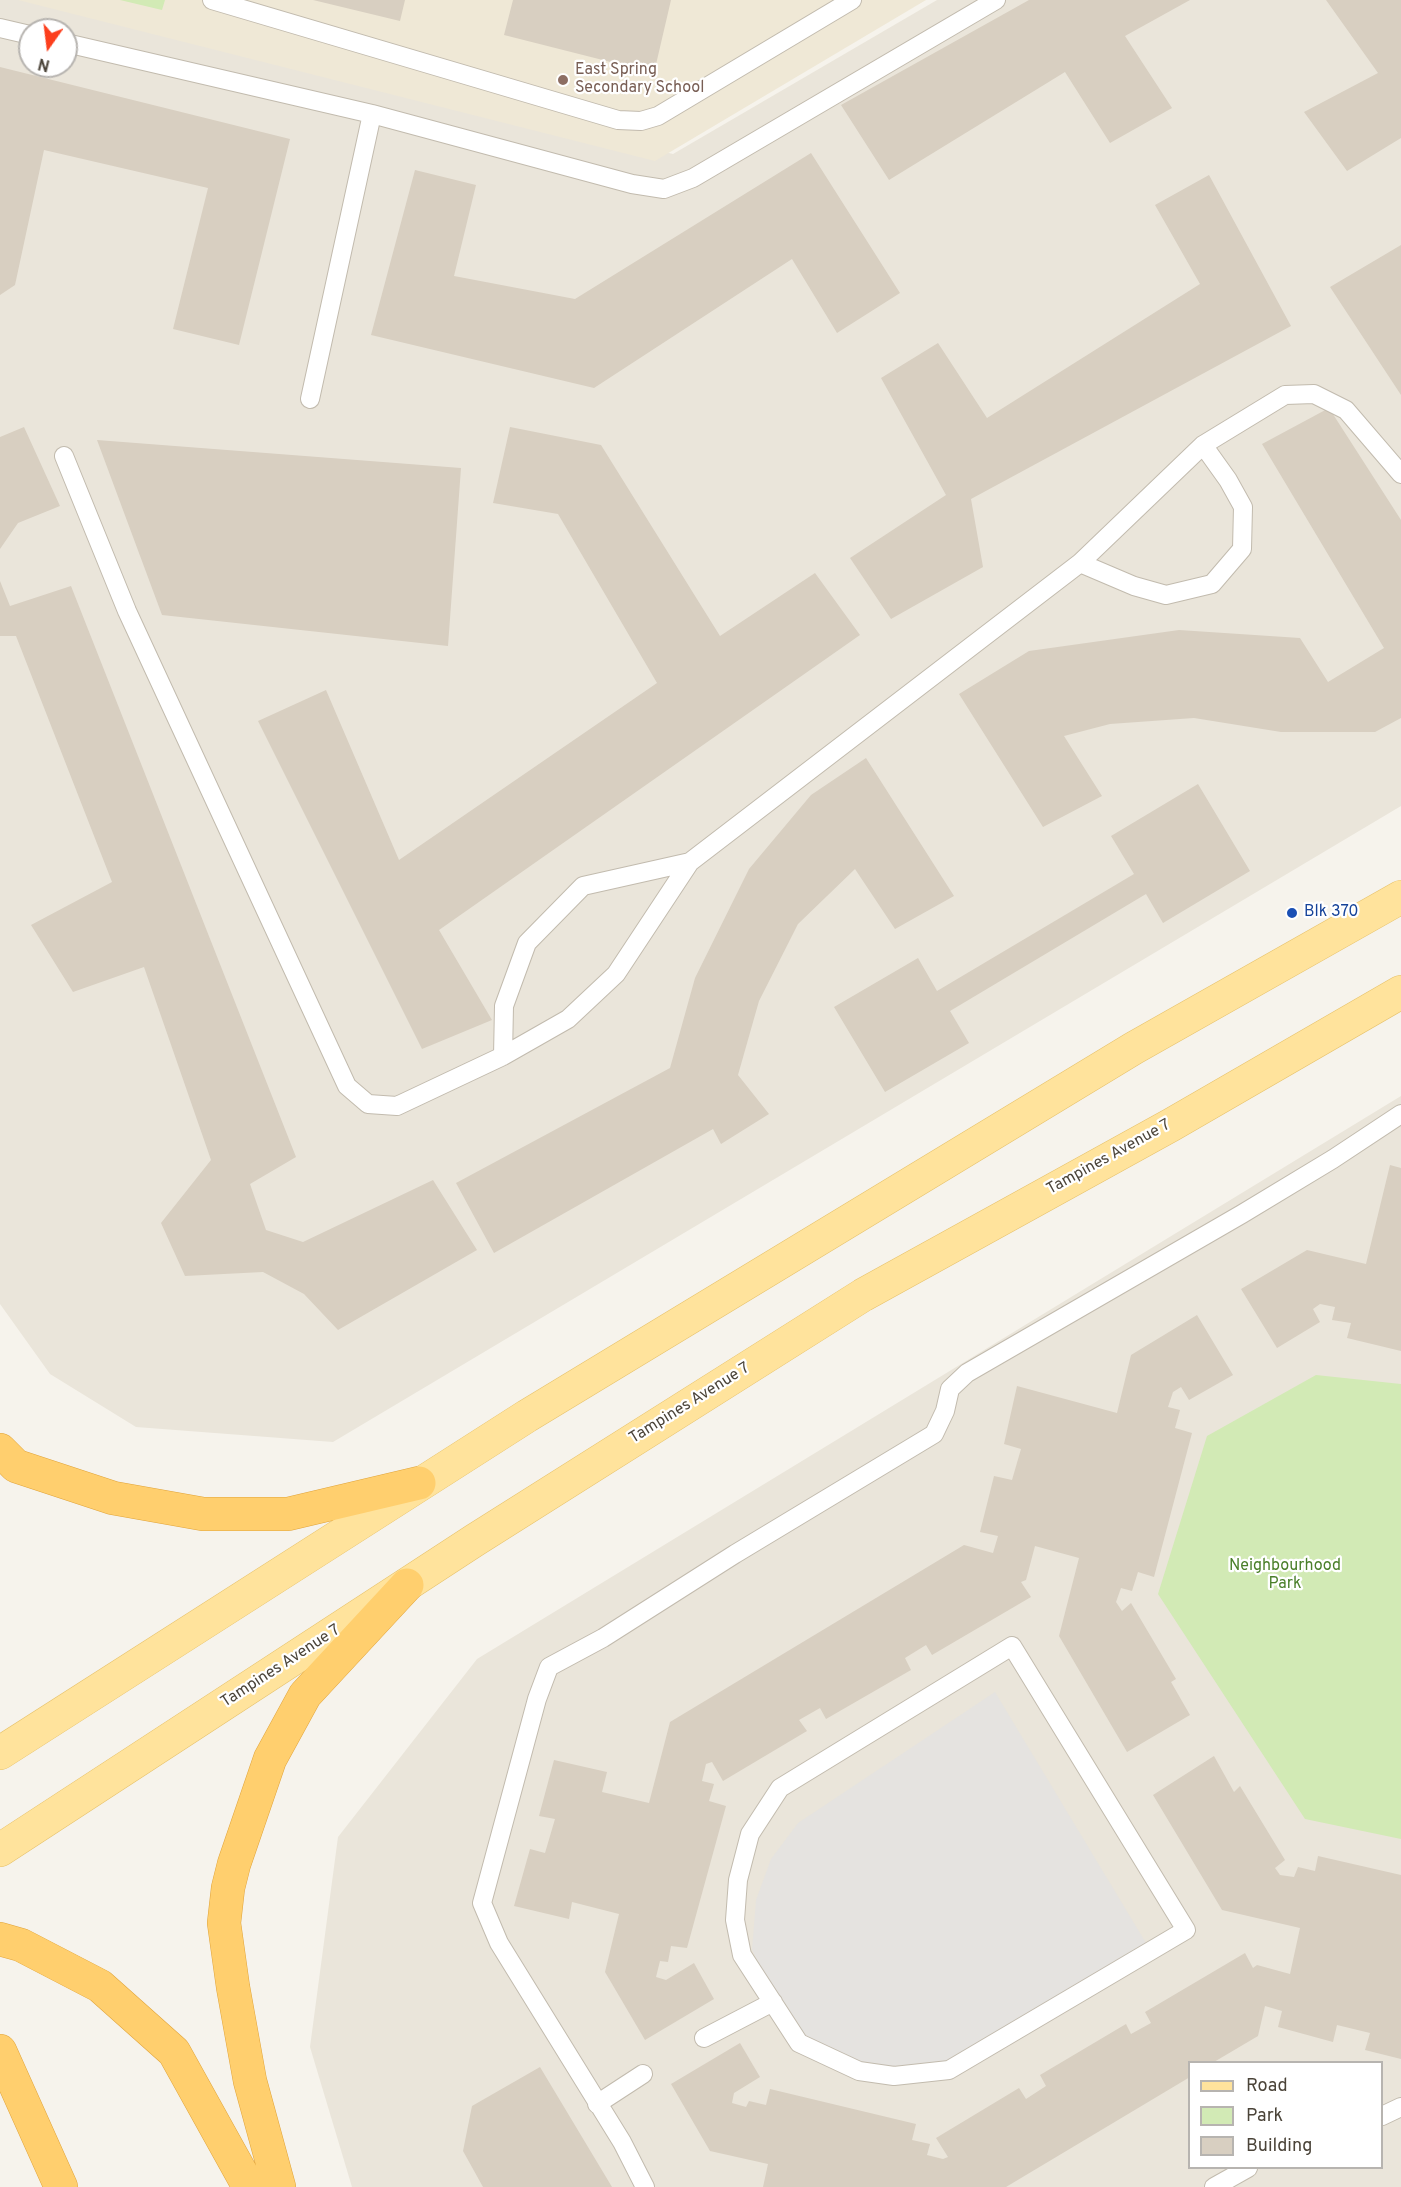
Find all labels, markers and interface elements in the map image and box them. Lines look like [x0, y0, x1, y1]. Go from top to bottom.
north arrow [18, 18, 78, 78]
text: N [36, 52, 52, 75]
place label: East Spring Secondary School [575, 61, 704, 99]
marker: East Spring Secondary School [556, 73, 570, 87]
place label: Blk 370 [1304, 903, 1359, 923]
marker: Blk 370 [1285, 906, 1299, 920]
street label: Tampines Avenue 7 [1044, 1116, 1174, 1200]
street label: Tampines Avenue 7 [626, 1359, 754, 1449]
park label: Neighbourhood Park [1229, 1557, 1341, 1595]
street label: Tampines Avenue 7 [218, 1621, 344, 1713]
legend [1188, 2061, 1383, 2169]
text: Road [1246, 2075, 1288, 2098]
text: Park [1246, 2105, 1283, 2128]
text: Building [1246, 2135, 1312, 2158]

